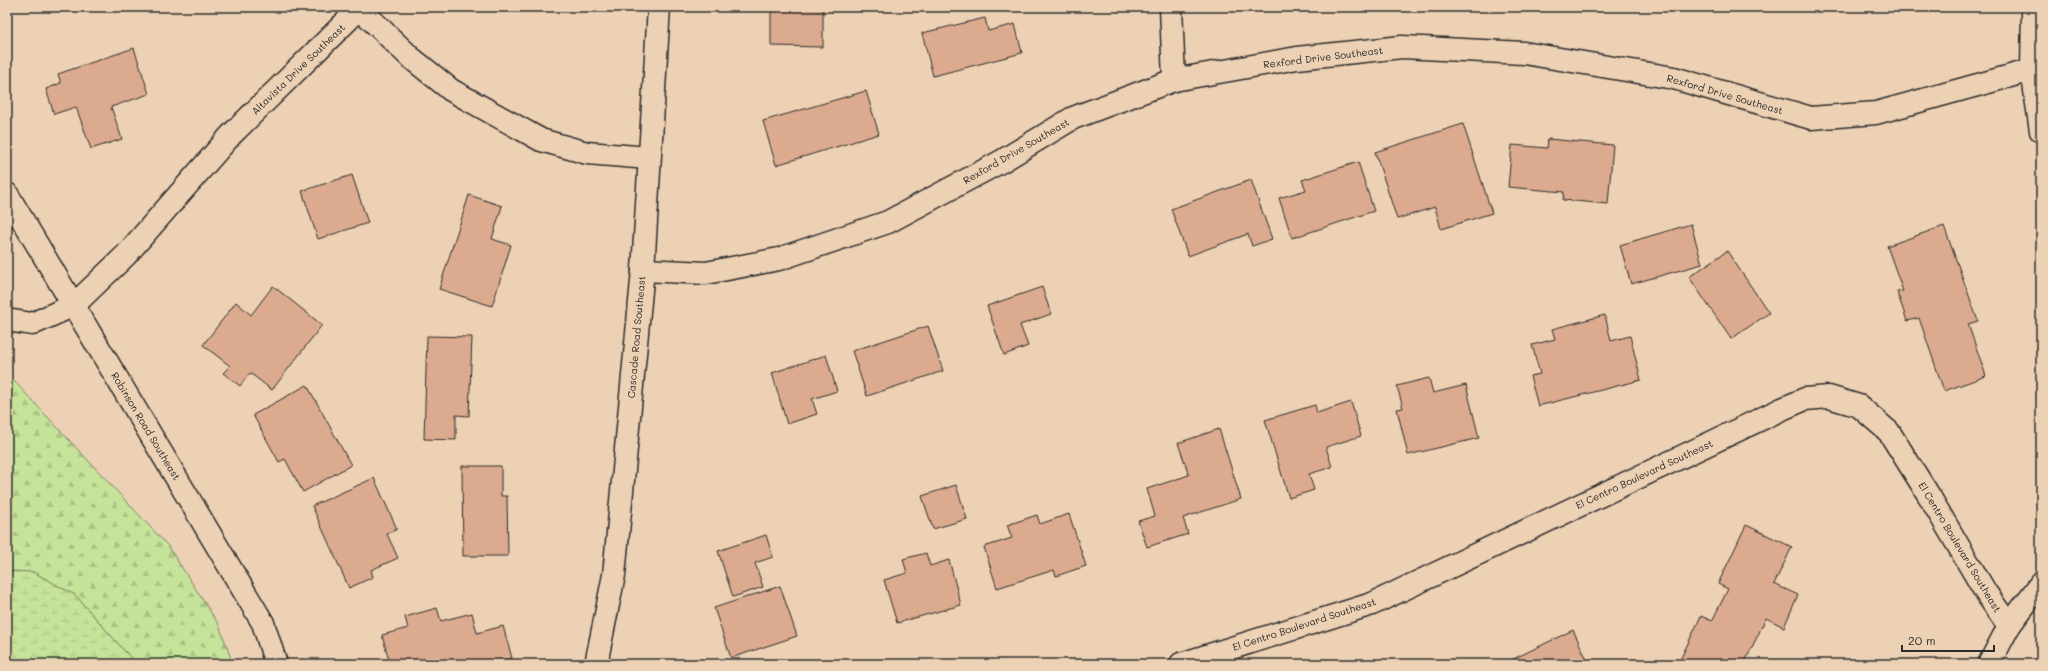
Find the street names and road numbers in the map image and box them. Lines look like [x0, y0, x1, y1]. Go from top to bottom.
street label: Altavista Drive Southeast [248, 20, 348, 118]
street label: Rexford Drive Southeast [1262, 43, 1384, 71]
street label: Rexford Drive Southeast [1665, 71, 1785, 117]
street label: Rexford Drive Southeast [960, 115, 1072, 187]
street label: Cascade Road Southeast [624, 275, 648, 399]
street label: Robinson Road Southeast [108, 369, 184, 483]
street label: El Centro Boulevard Southeast [1573, 436, 1715, 512]
street label: El Centro Boulevard Southeast [1915, 479, 2005, 615]
street label: El Centro Boulevard Southeast [1231, 594, 1377, 654]

